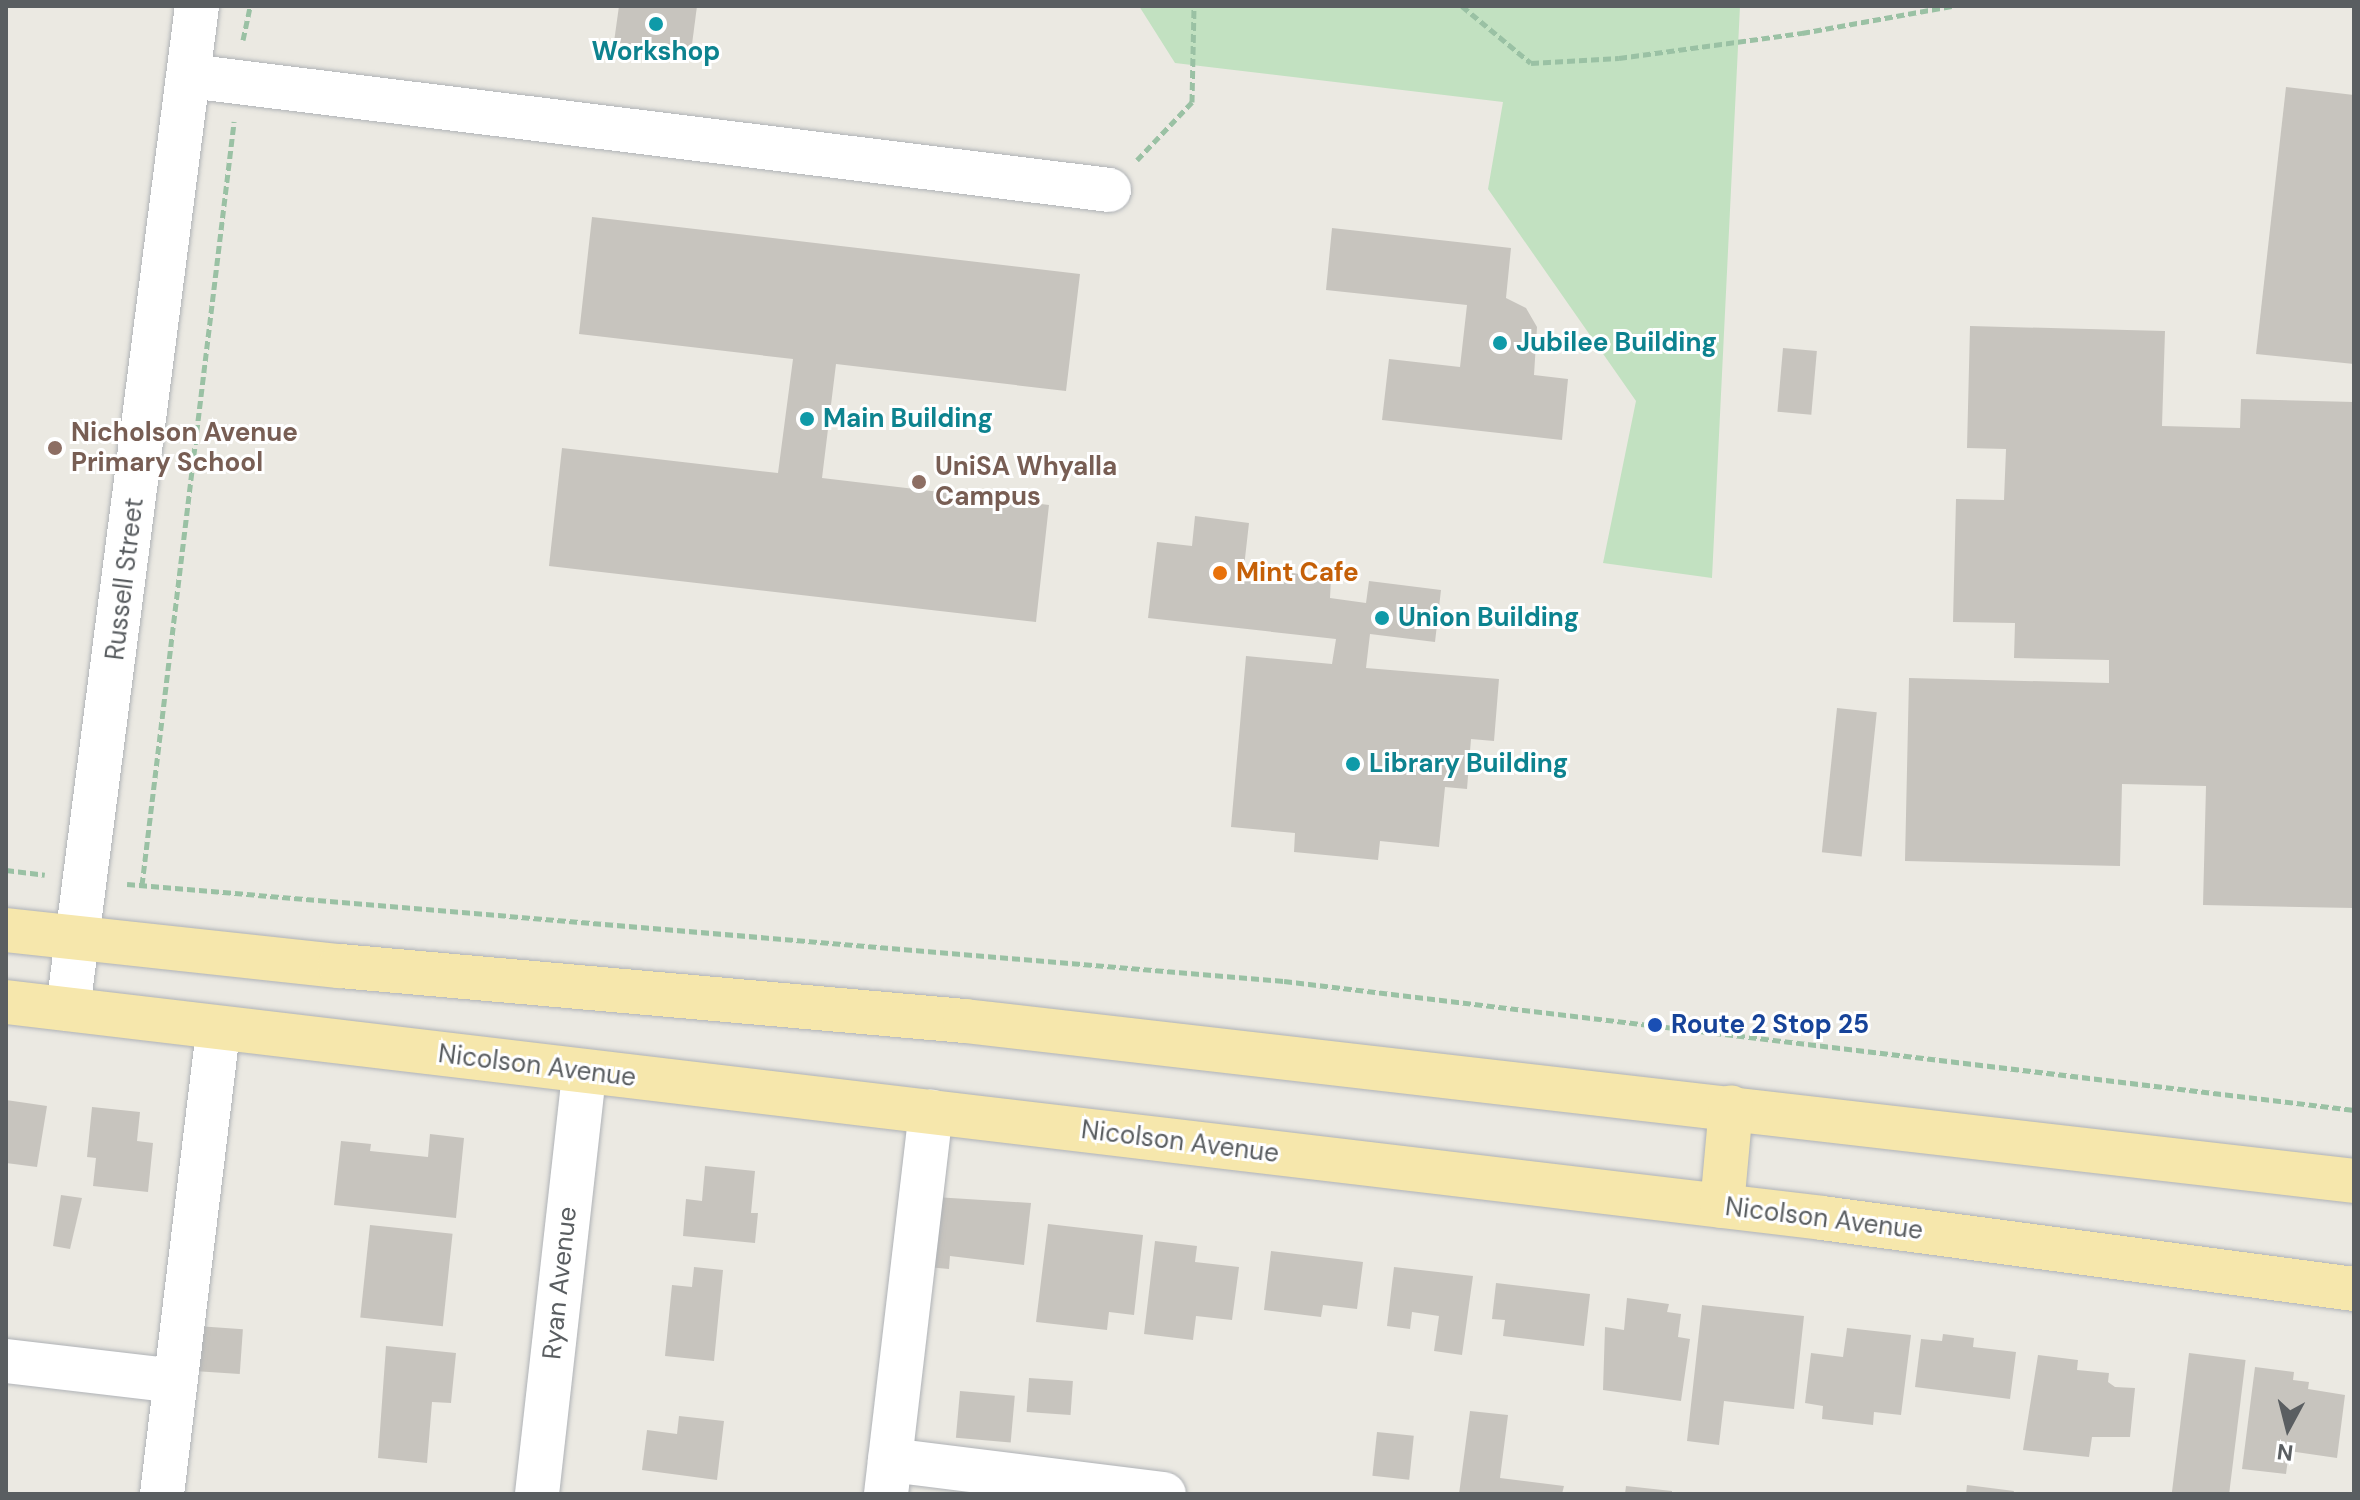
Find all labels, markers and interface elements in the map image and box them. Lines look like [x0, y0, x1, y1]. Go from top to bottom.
marker: Workshop [647, 15, 665, 33]
place label: Workshop [592, 36, 720, 68]
place label: Jubilee Building [1516, 327, 1717, 359]
marker: Jubilee Building [1491, 334, 1509, 352]
place label: Main Building [823, 403, 993, 435]
marker: Main Building [798, 410, 816, 428]
place label: Nicholson Avenue Primary School [71, 417, 298, 478]
marker: Nicholson Avenue Primary School [46, 439, 64, 457]
place label: UniSA Whyalla Campus [935, 451, 1117, 512]
marker: UniSA Whyalla Campus [910, 473, 928, 491]
street label: Russell Street [100, 496, 150, 662]
place label: Mint Cafe [1236, 557, 1359, 589]
marker: Mint Cafe [1211, 564, 1229, 582]
place label: Union Building [1398, 602, 1579, 634]
marker: Union Building [1373, 609, 1391, 627]
place label: Library Building [1369, 748, 1568, 780]
marker: Library Building [1344, 755, 1362, 773]
place label: Route 2 Stop 25 [1671, 1009, 1869, 1041]
marker: Route 2 Stop 25 [1646, 1016, 1664, 1034]
street label: Nicolson Avenue [436, 1038, 638, 1094]
street label: Nicolson Avenue [1079, 1114, 1281, 1170]
street label: Nicolson Avenue [1723, 1191, 1925, 1247]
street label: Ryan Avenue [536, 1205, 584, 1361]
north arrow [2248, 1388, 2328, 1468]
text: N [2275, 1437, 2295, 1468]

